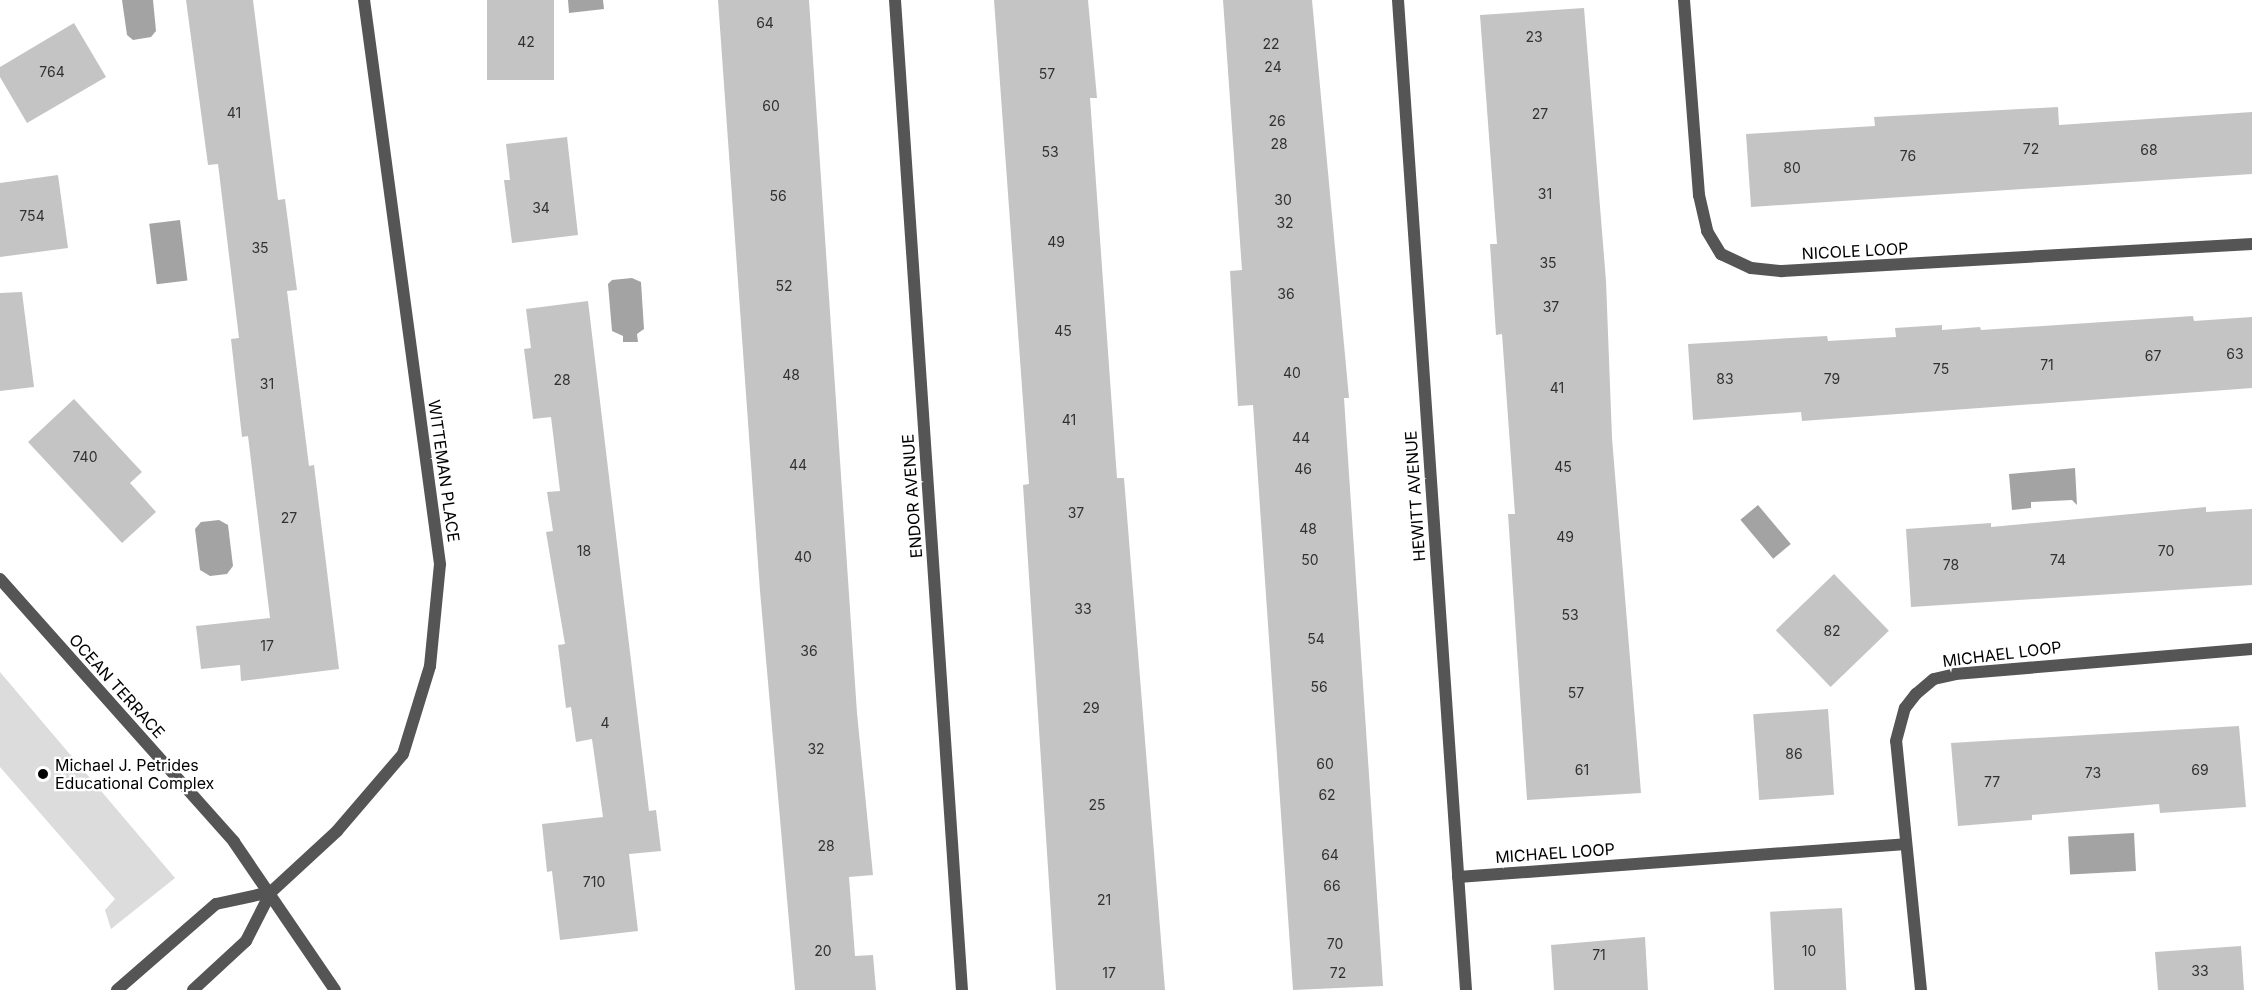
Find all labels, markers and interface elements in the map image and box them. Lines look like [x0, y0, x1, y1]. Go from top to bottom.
house number: 64 [756, 15, 774, 31]
house number: 23 [1525, 29, 1543, 45]
house number: 42 [517, 34, 535, 50]
house number: 22 [1262, 36, 1280, 52]
house number: 24 [1264, 59, 1282, 75]
house number: 764 [39, 64, 65, 80]
house number: 57 [1039, 66, 1055, 82]
house number: 60 [762, 98, 780, 114]
house number: 41 [227, 105, 241, 121]
house number: 27 [1532, 106, 1548, 122]
house number: 26 [1268, 113, 1286, 129]
house number: 28 [1270, 136, 1288, 152]
house number: 72 [2023, 141, 2039, 157]
house number: 68 [2140, 142, 2158, 158]
house number: 53 [1041, 144, 1059, 160]
house number: 76 [1900, 148, 1916, 164]
house number: 80 [1783, 160, 1801, 176]
house number: 31 [1538, 186, 1552, 202]
house number: 56 [769, 188, 787, 204]
house number: 30 [1274, 192, 1292, 208]
house number: 34 [532, 200, 550, 216]
house number: 754 [19, 208, 45, 224]
house number: 32 [1276, 215, 1294, 231]
house number: 49 [1047, 234, 1065, 250]
street label: NICOLE LOOP [1801, 239, 1909, 263]
house number: 35 [251, 240, 269, 256]
house number: 35 [1539, 255, 1557, 271]
house number: 52 [775, 278, 793, 294]
house number: 36 [1277, 286, 1295, 302]
house number: 37 [1543, 299, 1559, 315]
house number: 45 [1054, 323, 1072, 339]
house number: 63 [2226, 346, 2244, 362]
house number: 67 [2145, 348, 2161, 364]
house number: 71 [2040, 357, 2054, 373]
house number: 75 [1933, 361, 1949, 377]
house number: 40 [1283, 365, 1301, 381]
house number: 48 [782, 367, 800, 383]
house number: 83 [1716, 371, 1734, 387]
house number: 79 [1824, 371, 1840, 387]
house number: 28 [553, 372, 571, 388]
house number: 31 [260, 376, 274, 392]
house number: 41 [1550, 380, 1564, 396]
street label: WITTEMAN PLACE [425, 399, 463, 543]
house number: 41 [1062, 412, 1076, 428]
house number: 44 [1292, 430, 1310, 446]
street label: HEWITT AVENUE [1401, 430, 1429, 562]
street label: ENDOR AVENUE [898, 433, 926, 559]
house number: 740 [73, 449, 97, 465]
house number: 44 [789, 457, 807, 473]
house number: 45 [1554, 459, 1572, 475]
house number: 46 [1294, 461, 1312, 477]
house number: 37 [1068, 505, 1084, 521]
house number: 27 [281, 510, 297, 526]
house number: 48 [1299, 521, 1317, 537]
house number: 49 [1556, 529, 1574, 545]
house number: 18 [577, 543, 591, 559]
house number: 70 [2158, 543, 2174, 559]
house number: 40 [794, 549, 812, 565]
house number: 50 [1301, 552, 1319, 568]
house number: 74 [2050, 552, 2066, 568]
house number: 78 [1943, 557, 1959, 573]
house number: 33 [1074, 601, 1092, 617]
house number: 53 [1561, 607, 1579, 623]
house number: 82 [1823, 623, 1841, 639]
street label: OCEAN TERRACE [65, 630, 169, 742]
house number: 54 [1307, 631, 1325, 647]
street label: MICHAEL LOOP [1941, 637, 2063, 671]
house number: 17 [260, 638, 274, 654]
house number: 36 [800, 643, 818, 659]
house number: 56 [1310, 679, 1328, 695]
house number: 57 [1568, 685, 1584, 701]
house number: 29 [1082, 700, 1100, 716]
house number: 4 [600, 715, 610, 731]
house number: 32 [807, 741, 825, 757]
house number: 86 [1785, 746, 1803, 762]
place label: Michael J. Petrides Educational Complex [55, 755, 214, 793]
house number: 60 [1316, 756, 1334, 772]
house number: 61 [1575, 762, 1589, 778]
house number: 69 [2191, 762, 2209, 778]
house number: 73 [2085, 765, 2101, 781]
marker: Michael J. Petrides Educational Complex [36, 767, 50, 781]
house number: 77 [1984, 774, 2000, 790]
house number: 62 [1318, 787, 1336, 803]
house number: 25 [1088, 797, 1106, 813]
house number: 28 [817, 838, 835, 854]
street label: MICHAEL LOOP [1495, 839, 1615, 867]
house number: 64 [1321, 847, 1339, 863]
house number: 710 [583, 874, 605, 890]
house number: 66 [1323, 878, 1341, 894]
house number: 21 [1097, 892, 1111, 908]
house number: 70 [1327, 936, 1343, 952]
house number: 20 [814, 943, 832, 959]
house number: 10 [1802, 943, 1816, 959]
house number: 71 [1592, 947, 1606, 963]
house number: 33 [2191, 963, 2209, 979]
house number: 17 [1102, 965, 1116, 981]
house number: 72 [1330, 965, 1346, 981]

